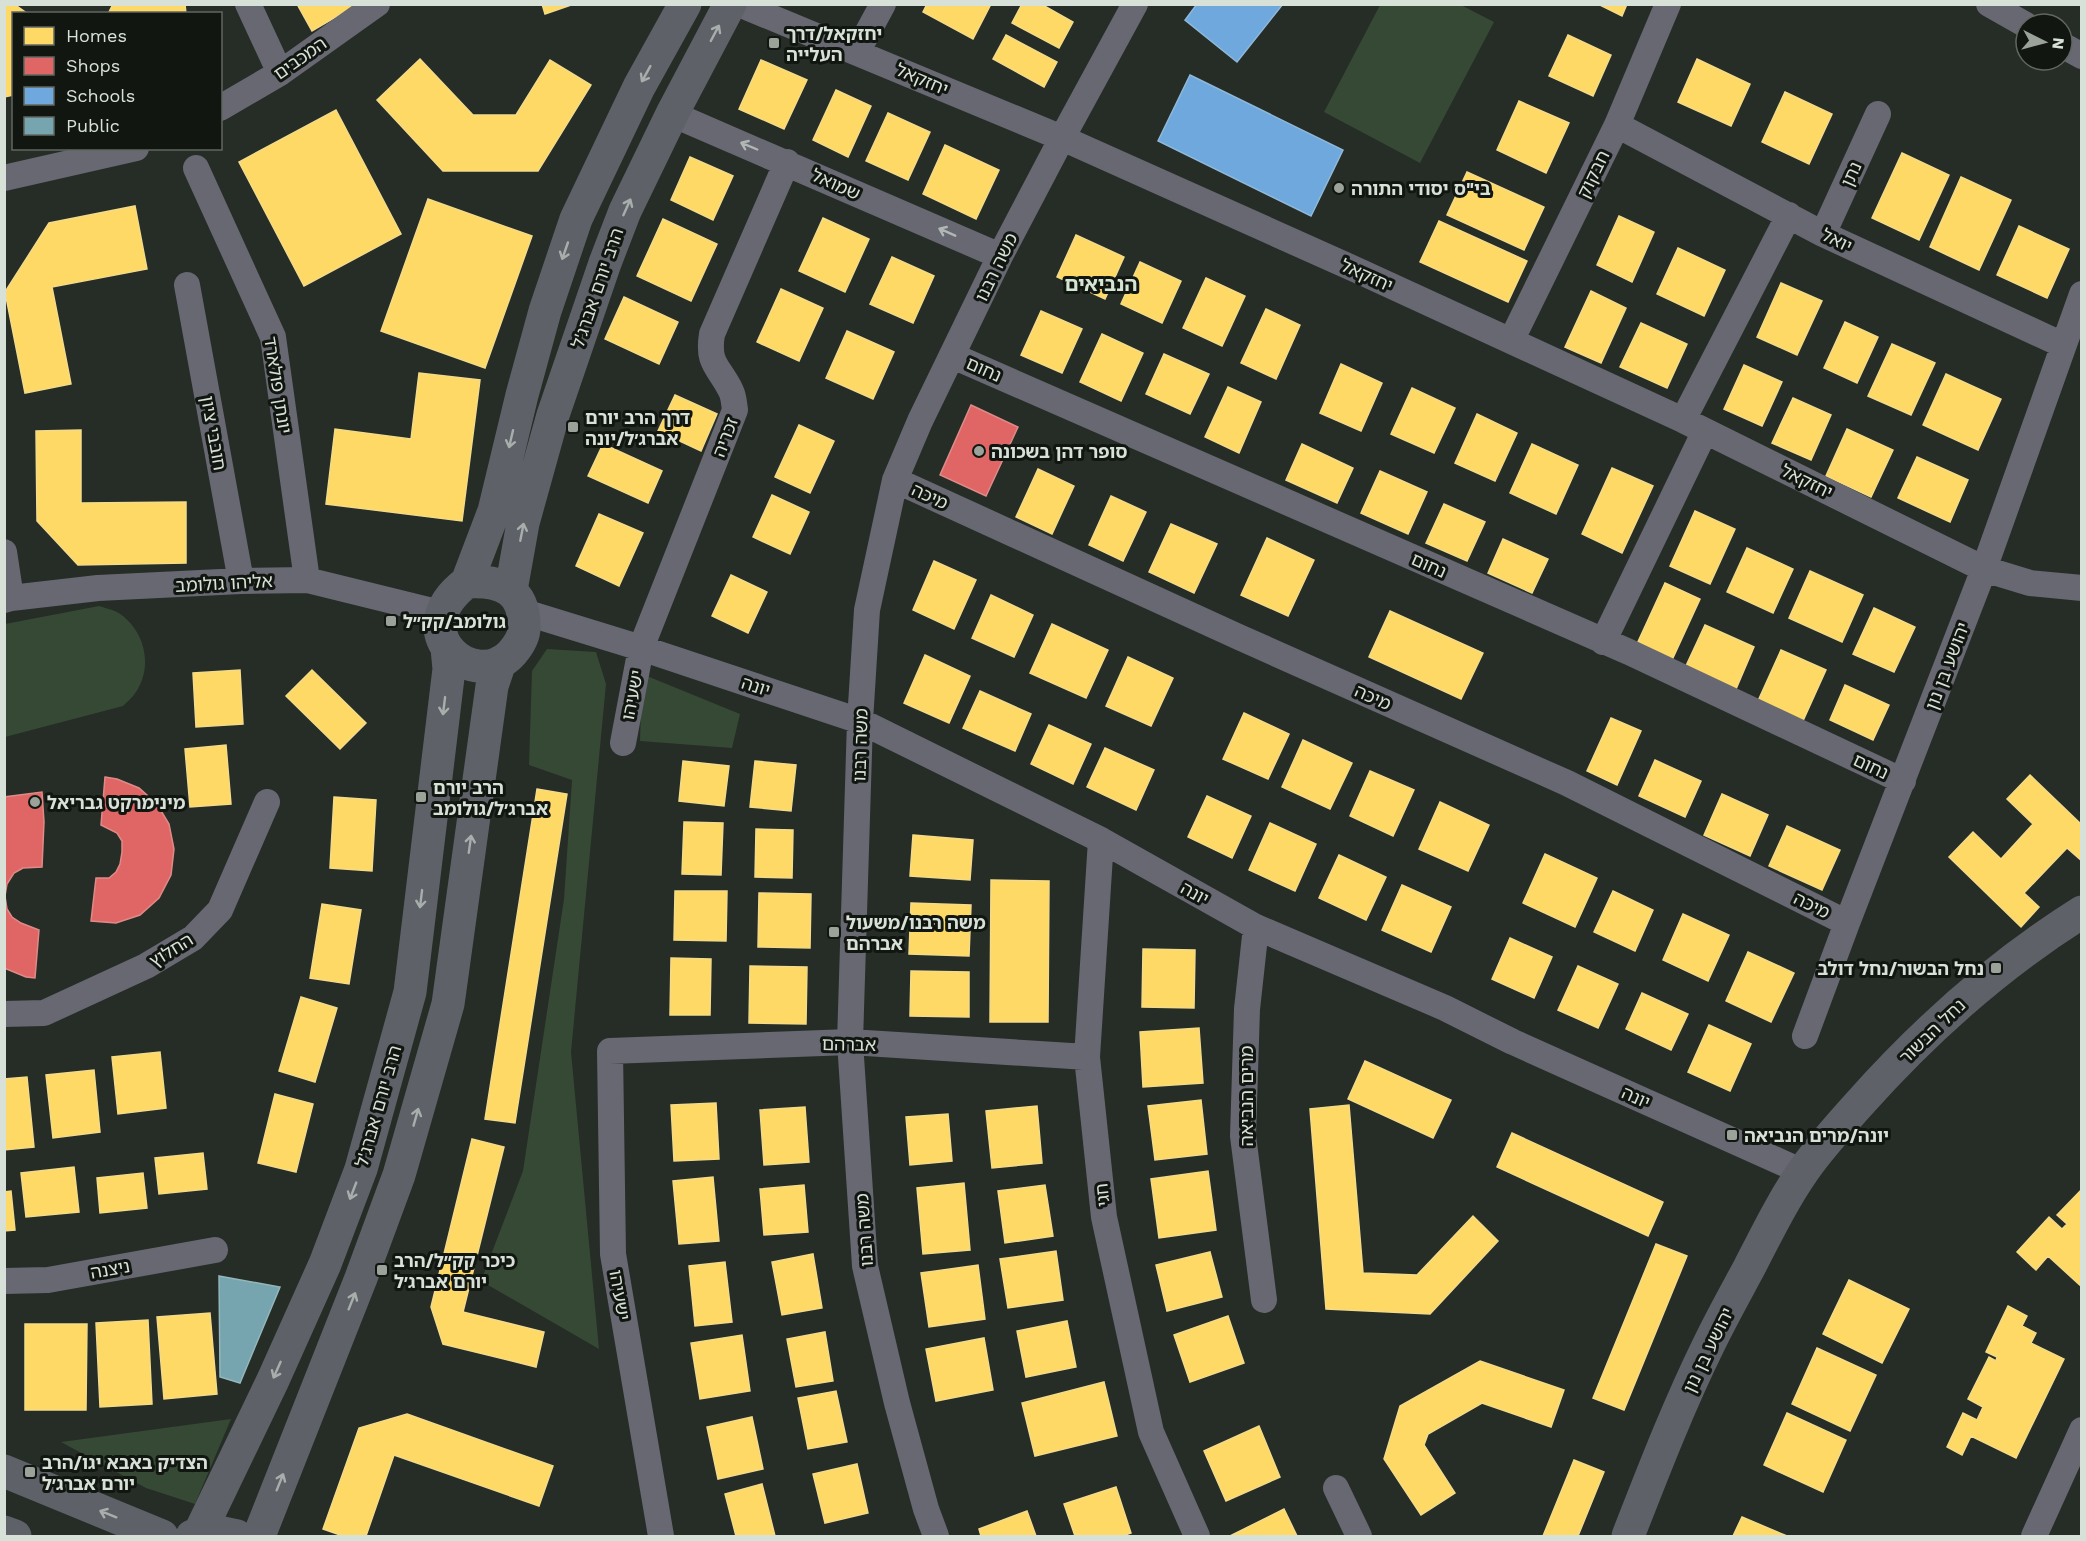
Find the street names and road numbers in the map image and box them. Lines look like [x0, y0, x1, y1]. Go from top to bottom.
street label: המכבים [270, 32, 330, 84]
street label: יחזקאל [893, 59, 951, 99]
street label: חבקוק [1573, 147, 1613, 201]
street label: נתן [1836, 158, 1866, 190]
street label: שמואל [808, 164, 864, 204]
street label: יואל [1818, 224, 1856, 256]
street label: הרב יורם אברג'ל [567, 225, 627, 351]
street label: משה רבנו [970, 229, 1022, 305]
street label: יחזקאל [1338, 254, 1396, 296]
street label: יונתן פולארד [260, 335, 296, 435]
street label: נחום [963, 352, 1005, 386]
street label: חובבי ציון [197, 394, 231, 472]
street label: זכריה [708, 414, 742, 460]
street label: יחזקאל [1778, 460, 1836, 502]
street label: מיכה [909, 479, 952, 514]
street label: נחום [1408, 548, 1450, 582]
street label: אליהו גולומב [175, 570, 273, 596]
street label: יהושע בן נון [1921, 619, 1973, 713]
street label: ישעיהו [617, 668, 647, 722]
street label: יונה [739, 672, 773, 700]
street label: מיכה [1352, 680, 1395, 714]
street label: משה רבנו [848, 708, 872, 782]
street label: נחום [1850, 749, 1892, 783]
street label: יונה [1177, 877, 1213, 909]
street label: מיכה [1790, 887, 1834, 923]
street label: החלוץ [145, 928, 197, 972]
street label: נחל הבשור [1895, 994, 1969, 1068]
street label: אברהם [822, 1033, 876, 1055]
street label: הרב יורם אברג'ל [351, 1043, 405, 1169]
street label: מרים הנביאה [1236, 1045, 1257, 1146]
street label: יונה [1619, 1082, 1653, 1112]
street label: חגי [1090, 1182, 1114, 1208]
street label: משה רבנו [851, 1192, 877, 1267]
street label: ניצנה [88, 1255, 132, 1283]
street label: ישעיהו [605, 1268, 635, 1322]
street label: יהושע בן נון [1678, 1304, 1738, 1396]

